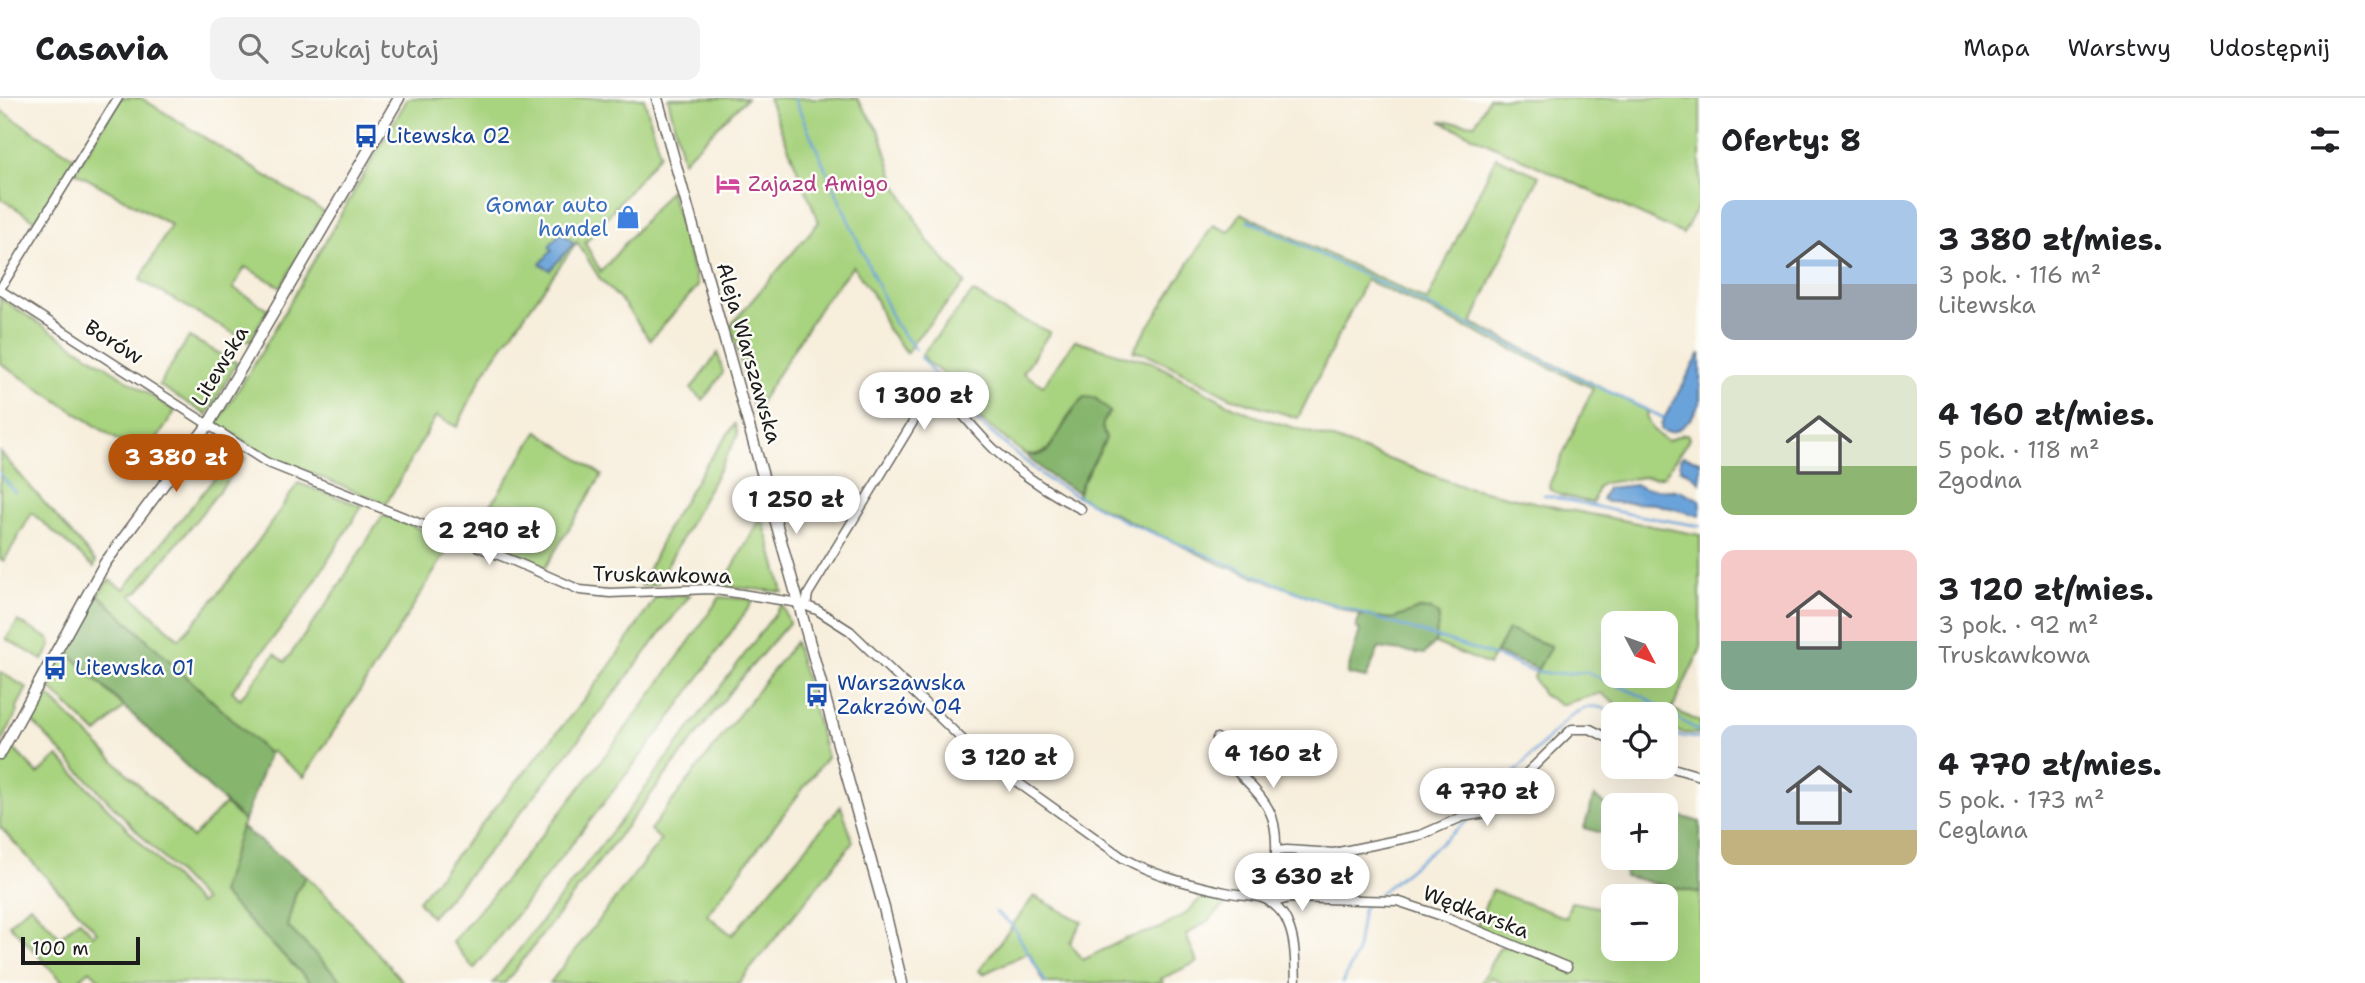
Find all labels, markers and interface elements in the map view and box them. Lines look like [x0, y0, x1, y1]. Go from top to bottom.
search box [210, 17, 700, 80]
text: Casavia [35, 26, 168, 71]
icon: search [234, 29, 272, 67]
text: Szukaj tutaj [290, 31, 439, 66]
text: Mapa [1963, 32, 2030, 64]
text: Warstwy [2068, 32, 2171, 64]
text: Udostępnij [2209, 32, 2330, 64]
text: Oferty: 8 [1721, 120, 1861, 161]
icon: filters [2306, 121, 2344, 159]
bus stop icon: Litewska 02 [352, 122, 380, 150]
place label: Litewska 02 [386, 122, 511, 150]
hotel icon: Zajazd Amigo [714, 170, 742, 198]
place label: Zajazd Amigo [748, 170, 888, 198]
place label: Gomar auto handel [486, 191, 609, 243]
shop icon: Gomar auto handel [614, 203, 642, 231]
text: 3 380 zł/mies. [1938, 219, 2162, 260]
icon: home [1777, 228, 1861, 312]
street label: Aleja Warszawska [710, 259, 788, 447]
text: 3 pok. · 116 m² [1938, 260, 2101, 290]
text: Litewska [1938, 290, 2036, 320]
street label: Borów [79, 313, 149, 371]
street label: Litewska [185, 320, 255, 412]
pin: 1 300 zł [852, 372, 996, 432]
text: 1 300 zł [875, 380, 973, 410]
text: 4 160 zł/mies. [1938, 394, 2155, 435]
icon: home [1777, 403, 1861, 487]
pin: 3 380 zł [104, 434, 248, 494]
text: 5 pok. · 118 m² [1938, 435, 2100, 465]
text: 3 380 zł [124, 442, 228, 472]
text: Zgodna [1938, 465, 2022, 495]
pin: 1 250 zł [724, 476, 868, 536]
text: 1 250 zł [748, 484, 844, 514]
pin: 2 290 zł [417, 508, 561, 567]
text: 2 290 zł [438, 515, 540, 545]
street label: Truskawkowa [592, 560, 732, 590]
text: 3 120 zł/mies. [1938, 569, 2154, 610]
icon: home [1777, 578, 1861, 662]
text: 3 pok. · 92 m² [1938, 610, 2099, 640]
north arrow [1601, 611, 1678, 688]
map controls [1601, 611, 1678, 961]
text: Truskawkowa [1938, 640, 2090, 670]
bus stop icon: Litewska 01 [41, 654, 69, 682]
place label: Litewska 01 [75, 654, 194, 682]
place label: Warszawska Zakrzów 04 [837, 669, 965, 721]
bus stop icon: Warszawska Zakrzów 04 [803, 681, 831, 709]
button: locate [1601, 702, 1678, 779]
pin: 4 160 zł [1201, 730, 1345, 790]
pin: 3 120 zł [937, 734, 1081, 794]
text: 4 160 zł [1224, 738, 1322, 768]
text: 3 120 zł [961, 742, 1057, 772]
text: 4 770 zł/mies. [1938, 744, 2162, 785]
icon: home [1777, 753, 1861, 837]
pin: 4 770 zł [1415, 768, 1559, 828]
text: 4 770 zł [1436, 776, 1538, 806]
text: 5 pok. · 173 m² [1938, 785, 2104, 815]
button: + [1601, 793, 1678, 870]
text: Ceglana [1938, 815, 2028, 845]
pin: 3 630 zł [1230, 854, 1374, 913]
text: 3 630 zł [1251, 861, 1353, 891]
street label: Wędkarska [1419, 879, 1533, 945]
button: − [1601, 884, 1678, 961]
scale bar [21, 934, 140, 966]
text: 100 m [32, 936, 89, 961]

